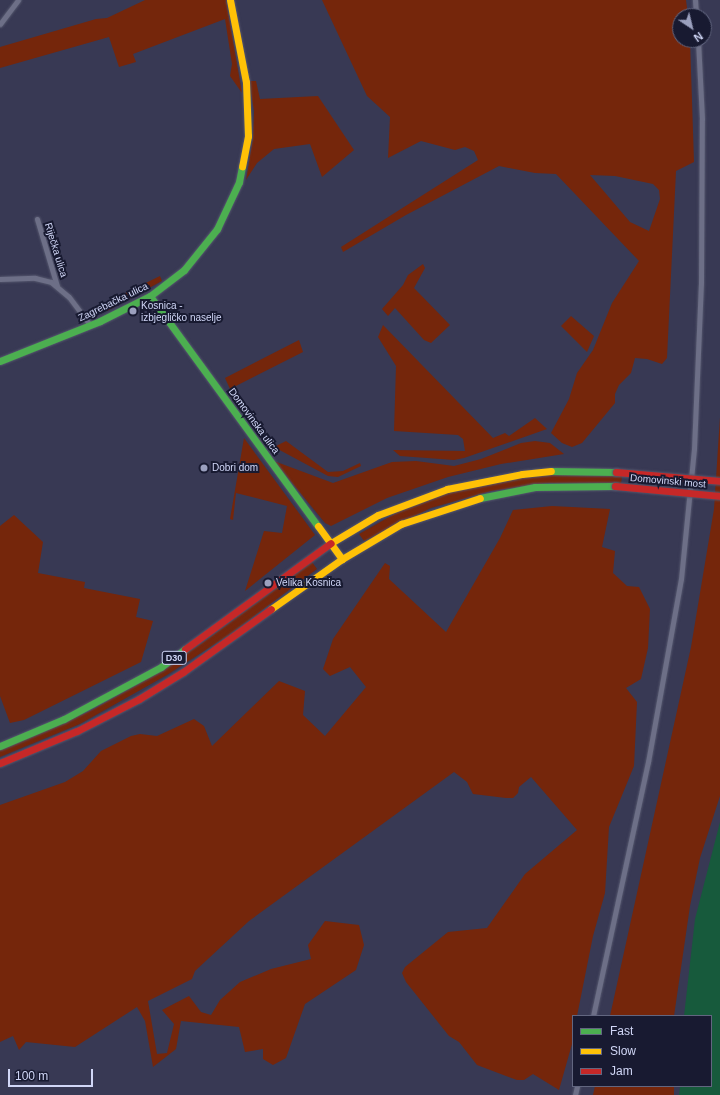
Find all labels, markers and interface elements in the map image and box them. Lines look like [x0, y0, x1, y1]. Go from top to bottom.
north arrow [672, 8, 712, 48]
text: N [692, 30, 705, 44]
street label: Riječka ulica [42, 221, 70, 279]
street label: Zagrebačka ulica [76, 280, 150, 324]
place label: Kosnica - izbjegličko naselje [141, 299, 222, 322]
marker: Kosnica - izbjegličko naselje [128, 306, 138, 316]
street label: Domovinska ulica [226, 386, 282, 456]
place label: Dobri dom [212, 462, 258, 474]
marker: Dobri dom [199, 463, 209, 473]
street label: Domovinski most [630, 472, 706, 490]
place label: Velika Kosnica [276, 577, 341, 589]
marker: Velika Kosnica [263, 578, 273, 588]
road number: D30 [161, 651, 187, 665]
legend [572, 1015, 712, 1087]
text: Fast [610, 1024, 633, 1038]
text: Slow [610, 1044, 636, 1058]
scale bar [10, 1061, 95, 1087]
text: Jam [610, 1064, 633, 1078]
text: 100 m [15, 1069, 48, 1083]

